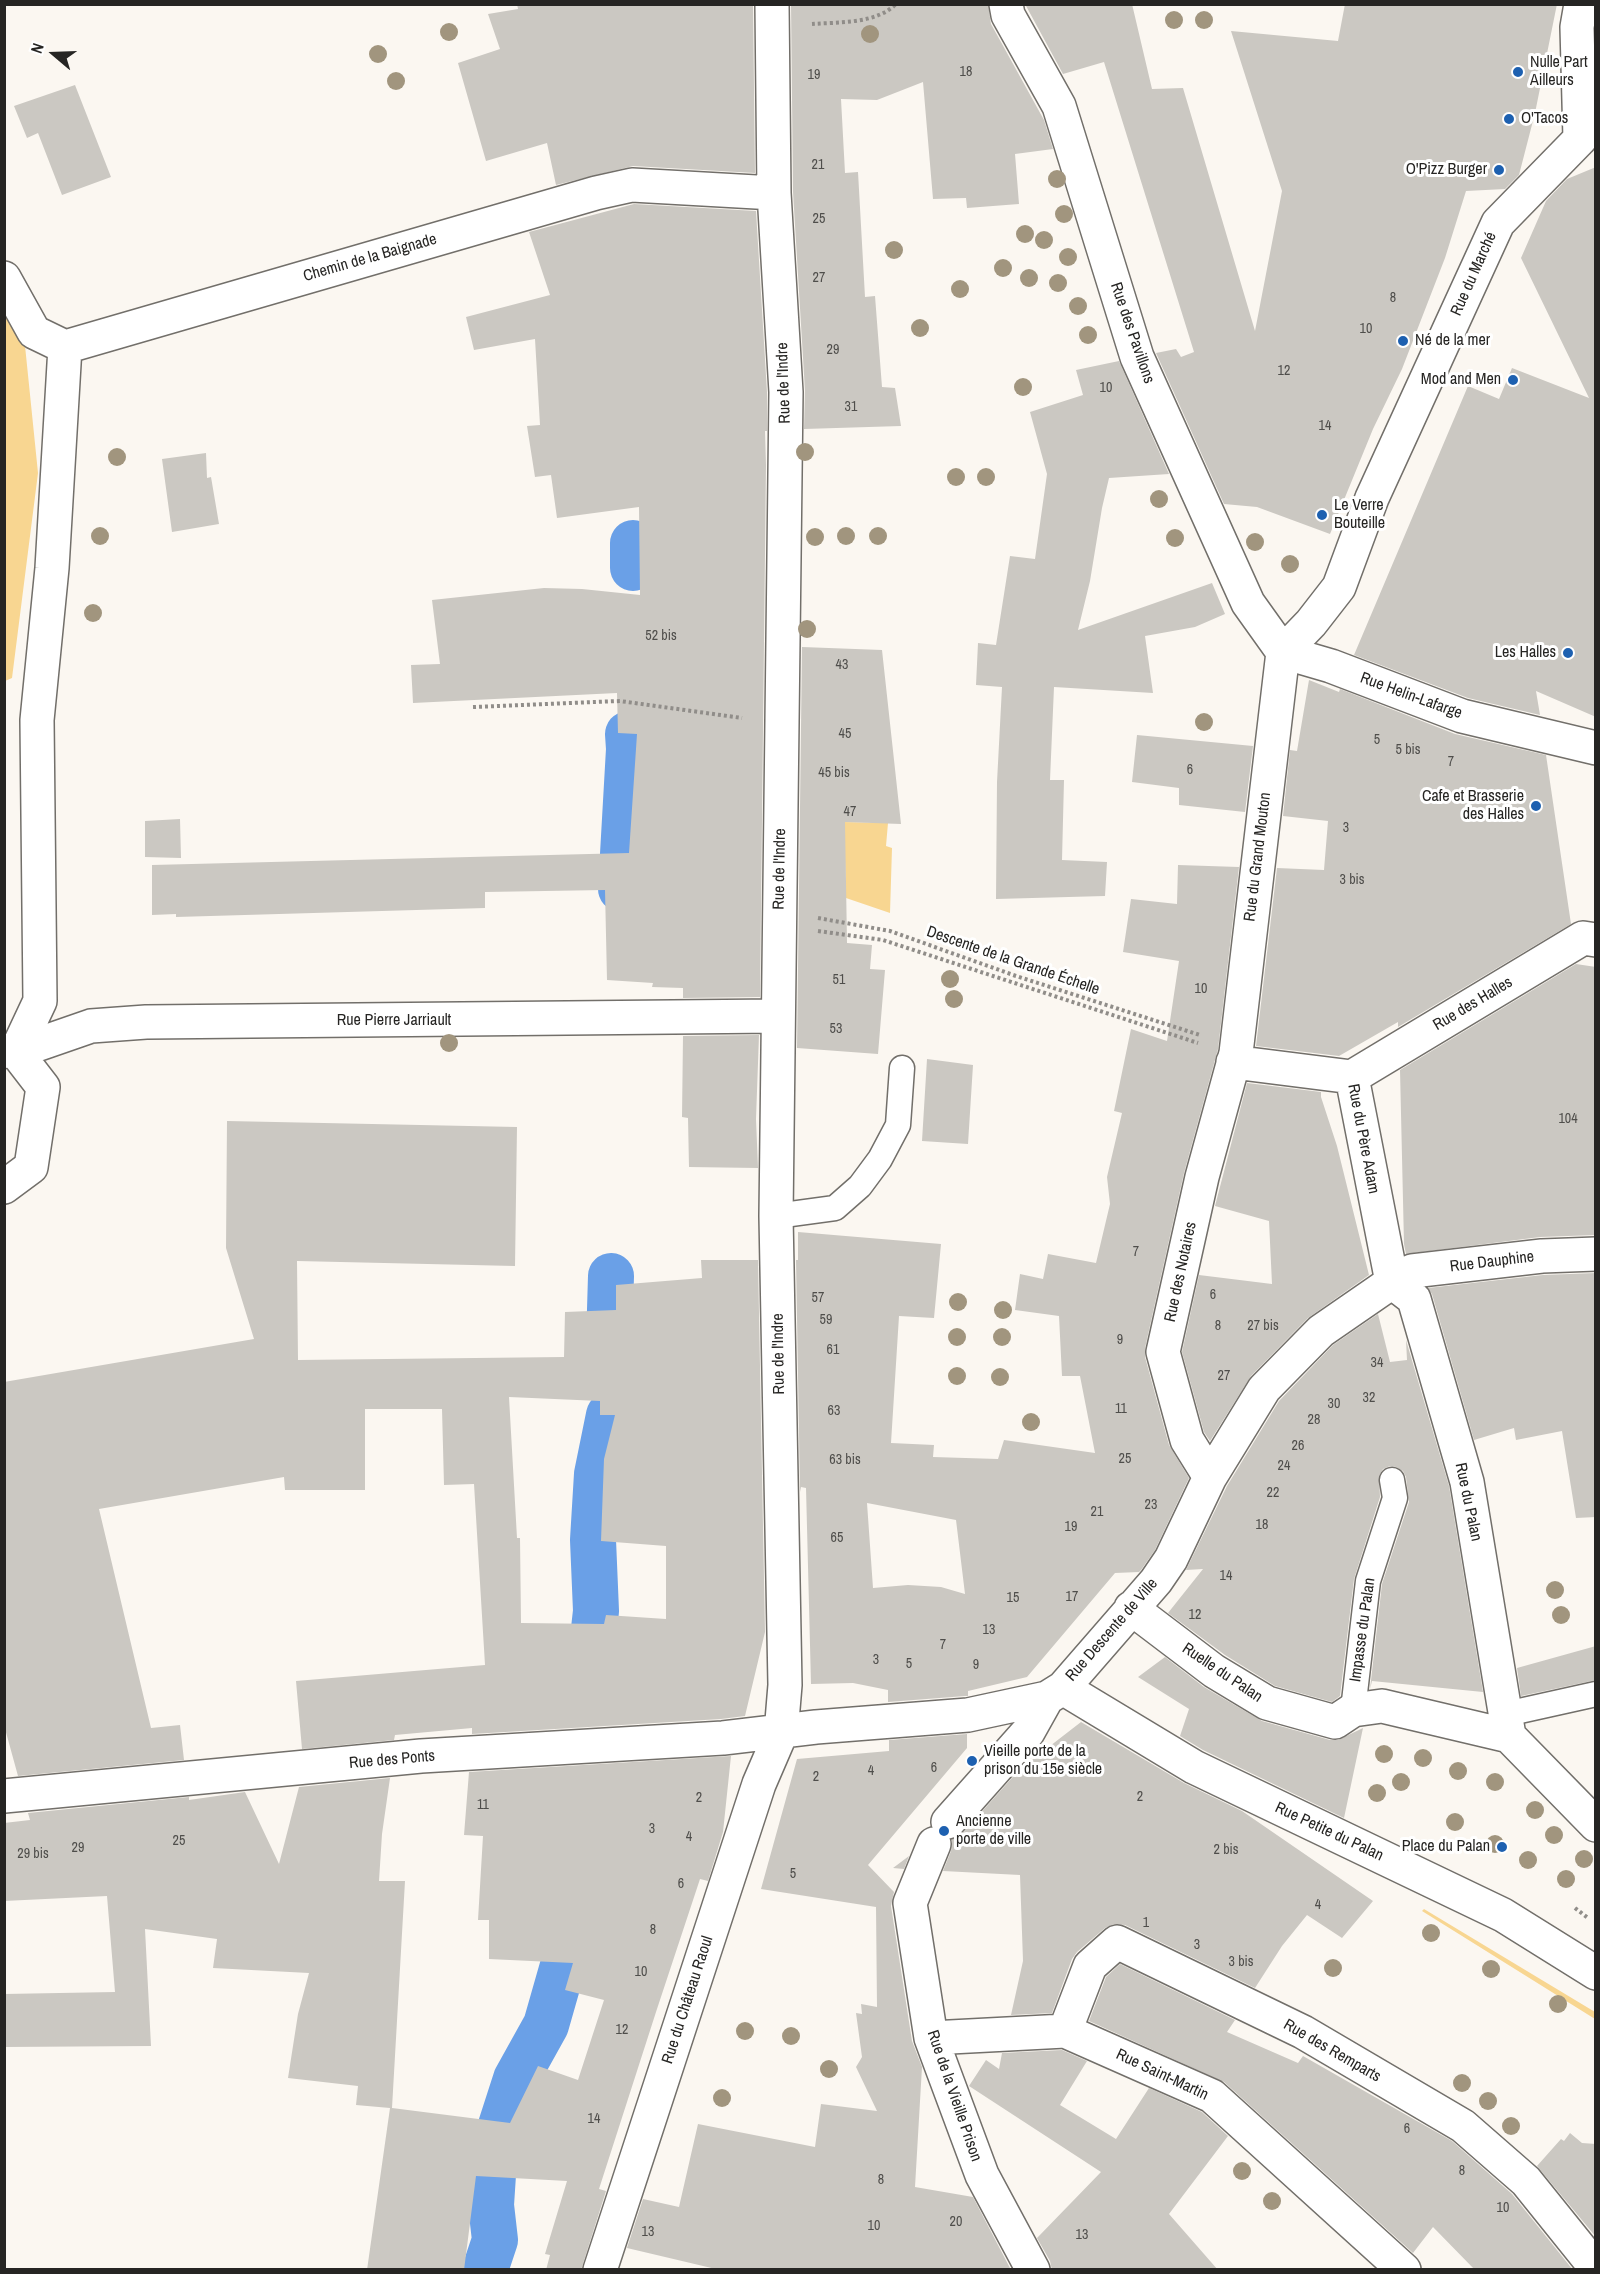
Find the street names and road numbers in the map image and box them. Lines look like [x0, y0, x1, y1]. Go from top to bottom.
street label: Rue du Marché [1447, 229, 1501, 319]
street label: Chemin de la Baignade [301, 230, 439, 286]
street label: Rue des Pavillons [1106, 280, 1158, 386]
street label: Rue de l'Indre [773, 342, 795, 424]
street label: Rue Helin-Lafarge [1357, 669, 1465, 723]
street label: Rue du Grand Mouton [1241, 791, 1275, 923]
street label: Rue de l'Indre [770, 828, 790, 910]
street label: Descente de la Grande Échelle [924, 922, 1102, 1000]
street label: Rue des Halles [1430, 973, 1516, 1035]
street label: Rue Pierre Jarriault [337, 1011, 451, 1031]
street label: Rue du Père Adam [1343, 1082, 1383, 1196]
street label: Rue des Notaires [1161, 1220, 1201, 1324]
street label: Rue Dauphine [1449, 1247, 1535, 1277]
street label: Rue de l'Indre [769, 1313, 789, 1395]
street label: Rue du Palan [1450, 1461, 1486, 1543]
street label: Rue Descente de Ville [1062, 1575, 1162, 1685]
street label: Impasse du Palan [1346, 1577, 1380, 1683]
street label: Ruelle du Palan [1178, 1639, 1266, 1707]
street label: Rue des Ponts [348, 1747, 436, 1773]
street label: Rue Petite du Palan [1272, 1798, 1386, 1866]
street label: Rue du Château Raoul [658, 1934, 718, 2066]
street label: Rue des Remparts [1280, 2015, 1384, 2087]
street label: Rue de la Vieille Prison [923, 2028, 985, 2164]
street label: Rue Saint-Martin [1113, 2045, 1211, 2105]

